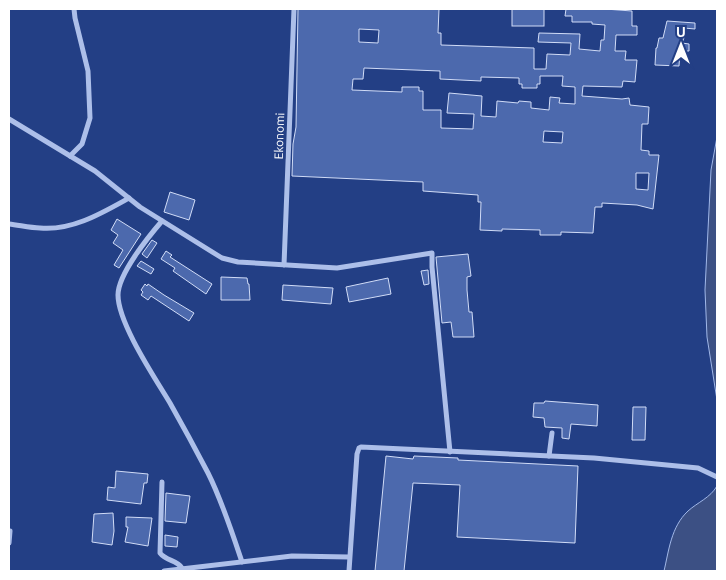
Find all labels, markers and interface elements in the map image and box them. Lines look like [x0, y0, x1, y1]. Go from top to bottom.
north arrow [656, 20, 706, 70]
text: U [676, 24, 686, 40]
street label: Ekonomi [272, 112, 286, 160]

